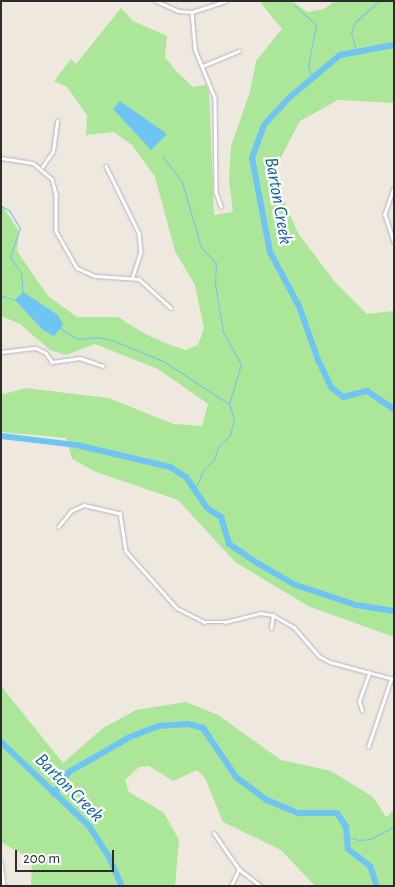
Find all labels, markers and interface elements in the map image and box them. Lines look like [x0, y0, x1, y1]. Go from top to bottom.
water label: Barton Creek [259, 156, 297, 246]
water label: Barton Creek [30, 749, 108, 827]
scale bar [18, 840, 116, 872]
text: 200 m [23, 851, 60, 866]

